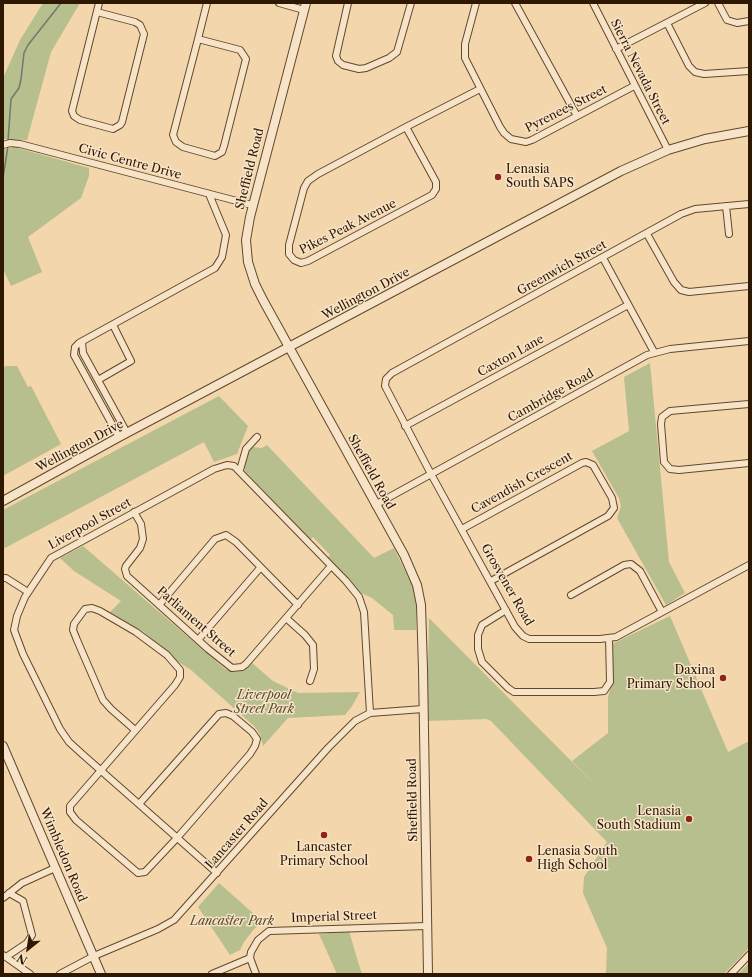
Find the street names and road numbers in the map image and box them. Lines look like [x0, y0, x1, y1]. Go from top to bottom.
street label: Sierra Nevada Street [607, 17, 673, 127]
street label: Pyrenees Street [523, 82, 609, 136]
street label: Sheffield Road [233, 127, 267, 211]
street label: Civic Centre Drive [77, 141, 183, 183]
street label: Pikes Peak Avenue [297, 196, 399, 258]
street label: Greenwich Street [515, 238, 609, 298]
street label: Wellington Drive [320, 265, 412, 323]
street label: Caxton Lane [475, 332, 547, 380]
street label: Cambridge Road [506, 366, 596, 426]
street label: Wellington Drive [34, 417, 126, 475]
street label: Sheffield Road [344, 432, 398, 512]
street label: Cavendish Crescent [469, 449, 575, 517]
street label: Liverpool Street [46, 495, 134, 553]
street label: Grosvener Road [478, 542, 536, 628]
street label: Parliament Street [154, 584, 238, 660]
street label: Sheffield Road [405, 758, 421, 842]
street label: Lancaster Road [203, 796, 271, 872]
street label: Wimbledon Road [37, 806, 89, 904]
street label: Imperial Street [291, 908, 377, 926]

